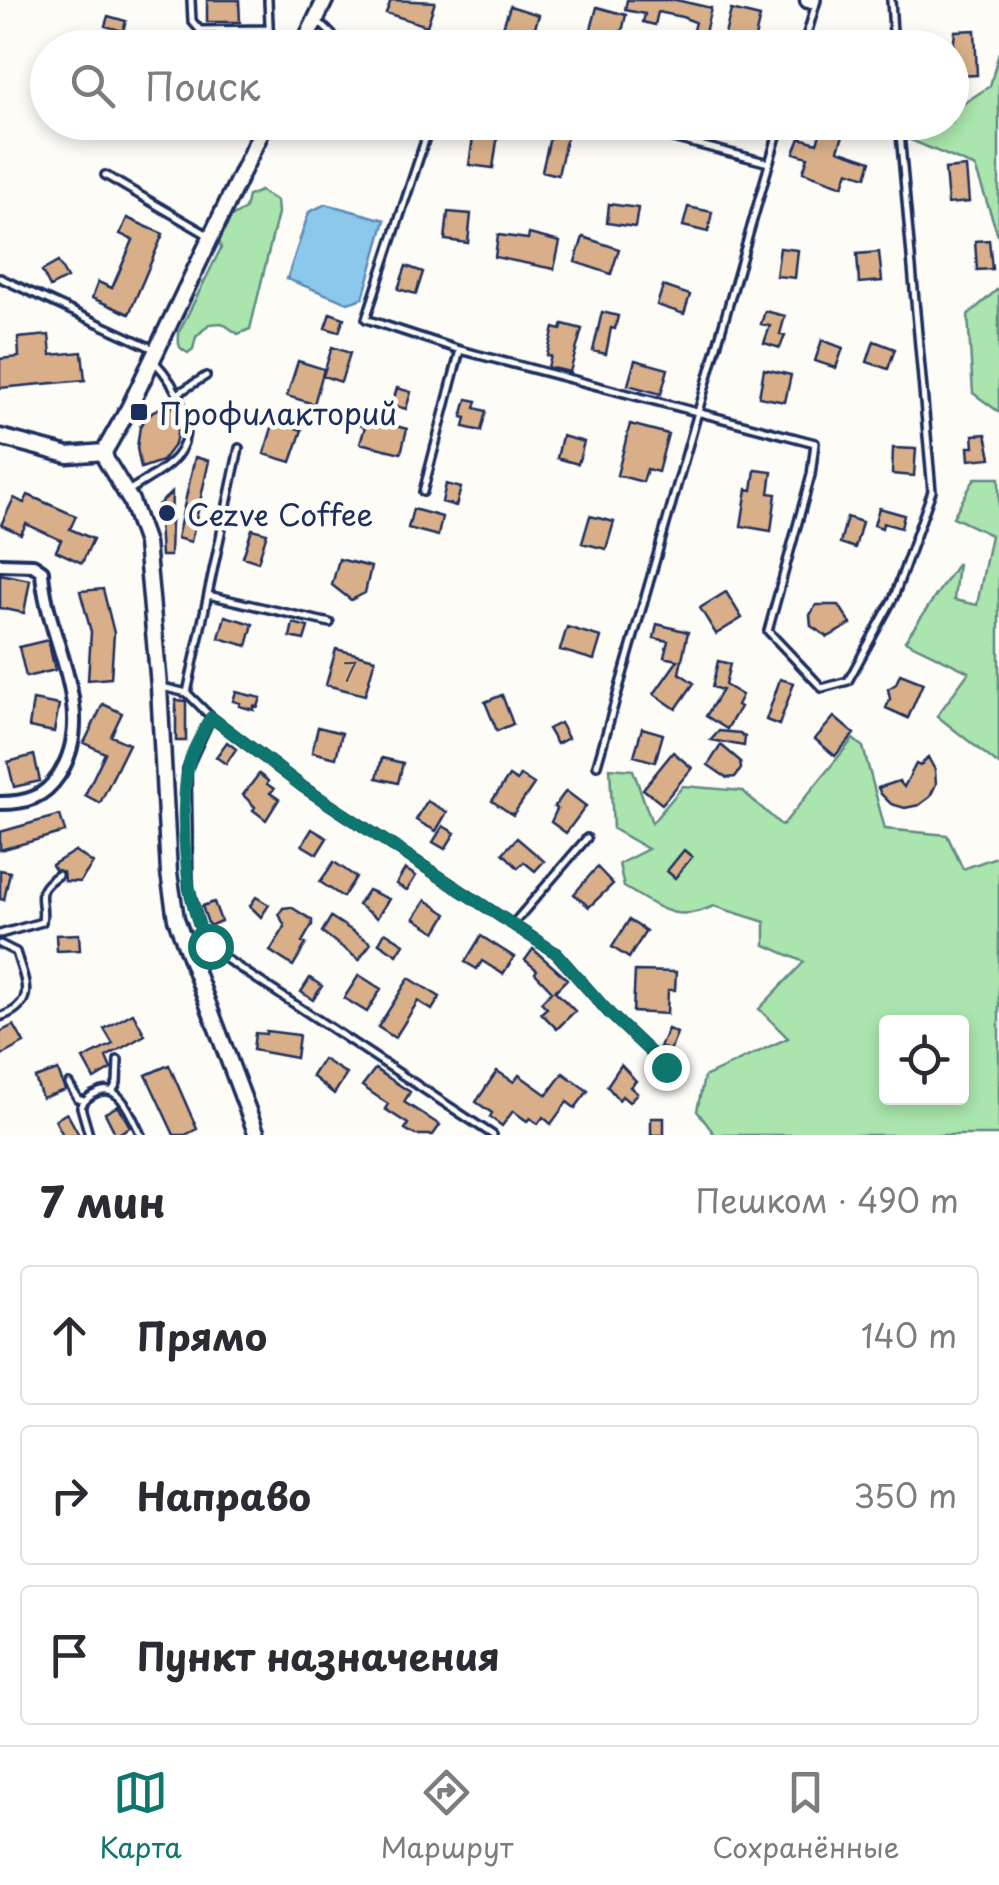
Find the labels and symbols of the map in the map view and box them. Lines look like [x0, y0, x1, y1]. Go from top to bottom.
place label: Профилакторий [159, 390, 397, 435]
marker: Профилакторий [128, 401, 150, 423]
place label: Cezve Coffee [187, 491, 373, 536]
marker: Cezve Coffee [156, 502, 178, 524]
house number: 7 [343, 653, 357, 691]
route start [188, 924, 234, 970]
route end [644, 1045, 690, 1091]

